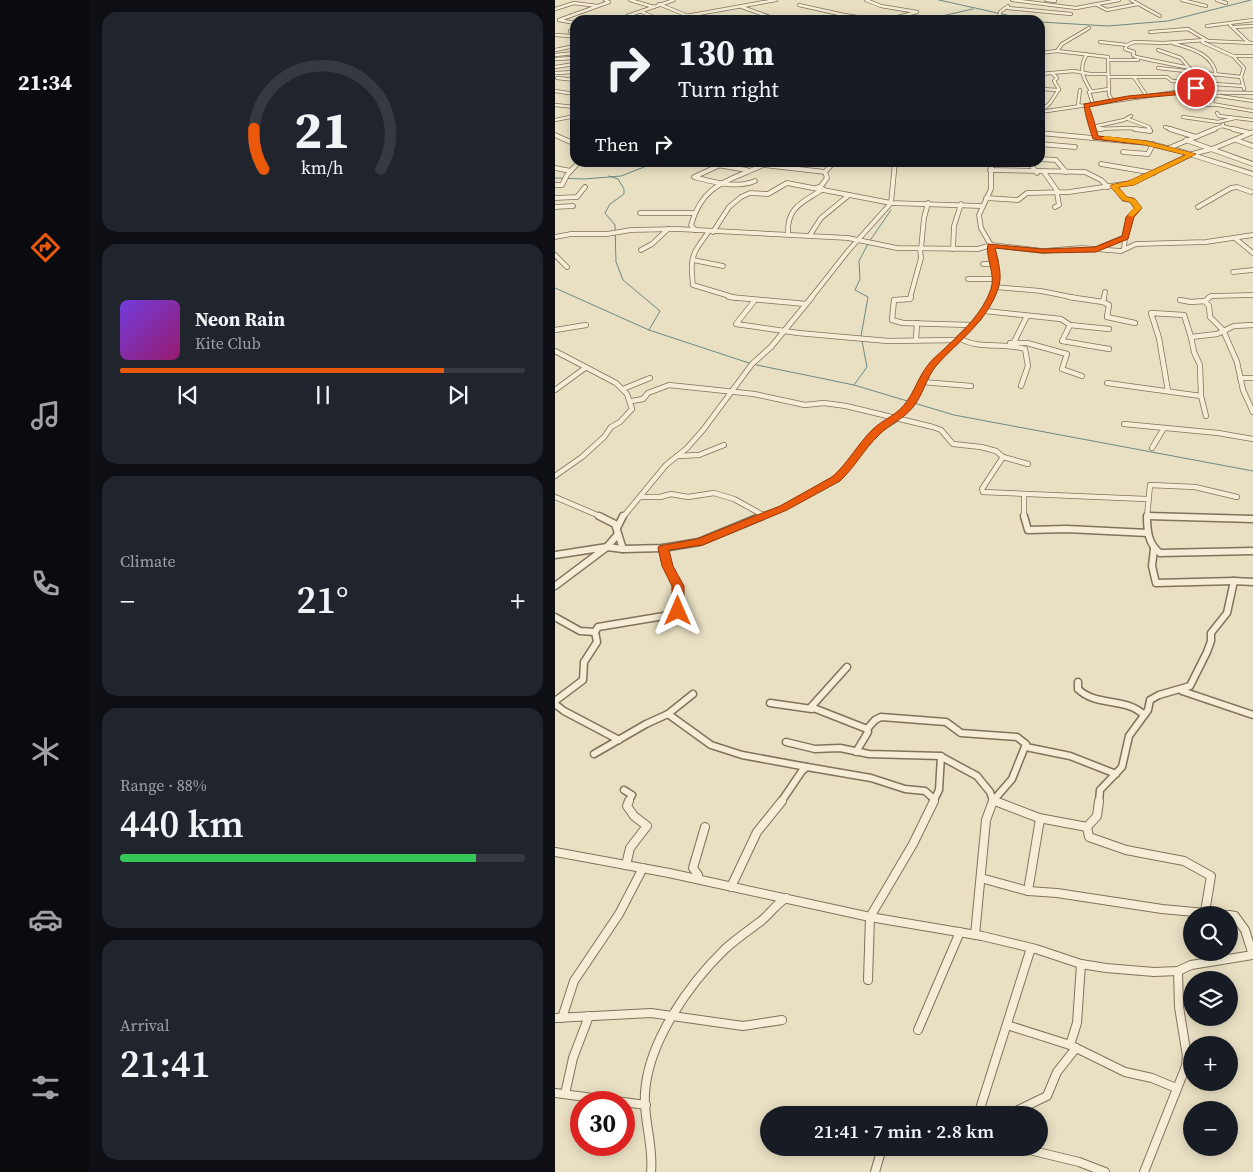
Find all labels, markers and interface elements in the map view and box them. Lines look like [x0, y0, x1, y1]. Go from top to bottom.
text: 130 m [678, 29, 774, 77]
icon: right [595, 35, 660, 100]
text: 21:34 [18, 67, 72, 97]
pin [1175, 67, 1217, 109]
text: Turn right [678, 74, 779, 104]
icon: arrive [1182, 74, 1210, 102]
text: 21 [294, 94, 351, 165]
icon: right [649, 130, 677, 158]
text: Then [595, 131, 639, 157]
text: km/h [301, 155, 344, 180]
icon: directions [28, 230, 63, 265]
text: Neon Rain [195, 306, 285, 332]
text: Kite Club [195, 332, 261, 354]
icon: previous [174, 381, 202, 409]
icon: pause [309, 381, 337, 409]
icon: next [444, 381, 472, 409]
icon: music [28, 398, 63, 433]
text: Climate [120, 550, 176, 572]
icon: phone [28, 566, 63, 601]
text: 21° [297, 574, 348, 626]
text: − [120, 582, 135, 620]
text: + [510, 582, 525, 620]
position arrow [651, 584, 703, 636]
icon: climate [28, 734, 63, 769]
text: Range · 88% [120, 774, 207, 796]
text: 440 km [120, 798, 244, 850]
icon: car [28, 902, 63, 937]
map controls [1183, 906, 1238, 1156]
button: search [1183, 906, 1238, 961]
button: layers [1183, 971, 1238, 1026]
text: Arrival [120, 1014, 169, 1036]
button: + [1183, 1036, 1238, 1091]
text: 21:41 [120, 1038, 210, 1090]
icon: filters [28, 1070, 63, 1105]
speed limit sign: 30 [570, 1091, 635, 1156]
button: − [1183, 1101, 1238, 1156]
text: 21:41 · 7 min · 2.8 km [814, 1118, 994, 1144]

